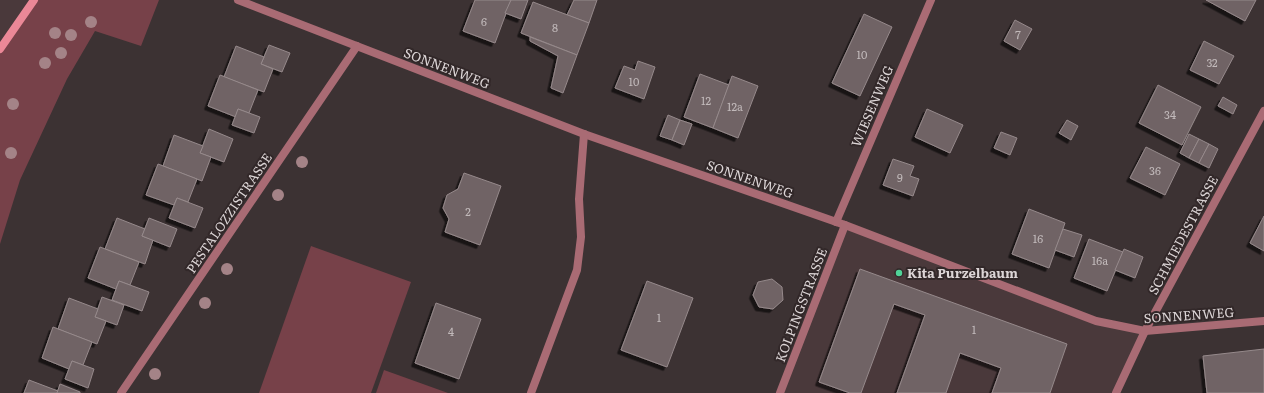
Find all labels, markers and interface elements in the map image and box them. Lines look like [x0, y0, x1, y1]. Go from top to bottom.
house number: 6 [481, 13, 487, 29]
house number: 8 [552, 19, 558, 35]
house number: 7 [1015, 26, 1021, 42]
street label: SONNENWEG [401, 42, 493, 93]
house number: 10 [857, 46, 867, 62]
house number: 32 [1206, 54, 1218, 70]
street label: WIESENWEG [846, 62, 897, 150]
house number: 10 [629, 73, 639, 89]
house number: 12 [701, 92, 711, 108]
house number: 12a [727, 98, 743, 114]
house number: 34 [1164, 106, 1176, 122]
street label: PESTALOZZISTRASSE [181, 149, 276, 277]
street label: SONNENWEG [704, 155, 796, 202]
house number: 36 [1149, 162, 1161, 178]
house number: 9 [897, 169, 903, 185]
street label: SCHMIEDESTRASSE [1143, 172, 1222, 298]
house number: 2 [465, 203, 471, 219]
house number: 16 [1033, 230, 1043, 246]
street label: KOLPINGSTRASSE [770, 245, 831, 365]
house number: 16a [1092, 252, 1108, 268]
place label: Kita Purzelbaum [907, 263, 1018, 282]
marker: Kita Purzelbaum [894, 268, 904, 278]
street label: SONNENWEG [1143, 302, 1235, 327]
house number: 1 [657, 309, 662, 325]
house number: 1 [972, 321, 977, 337]
house number: 4 [448, 323, 454, 339]

